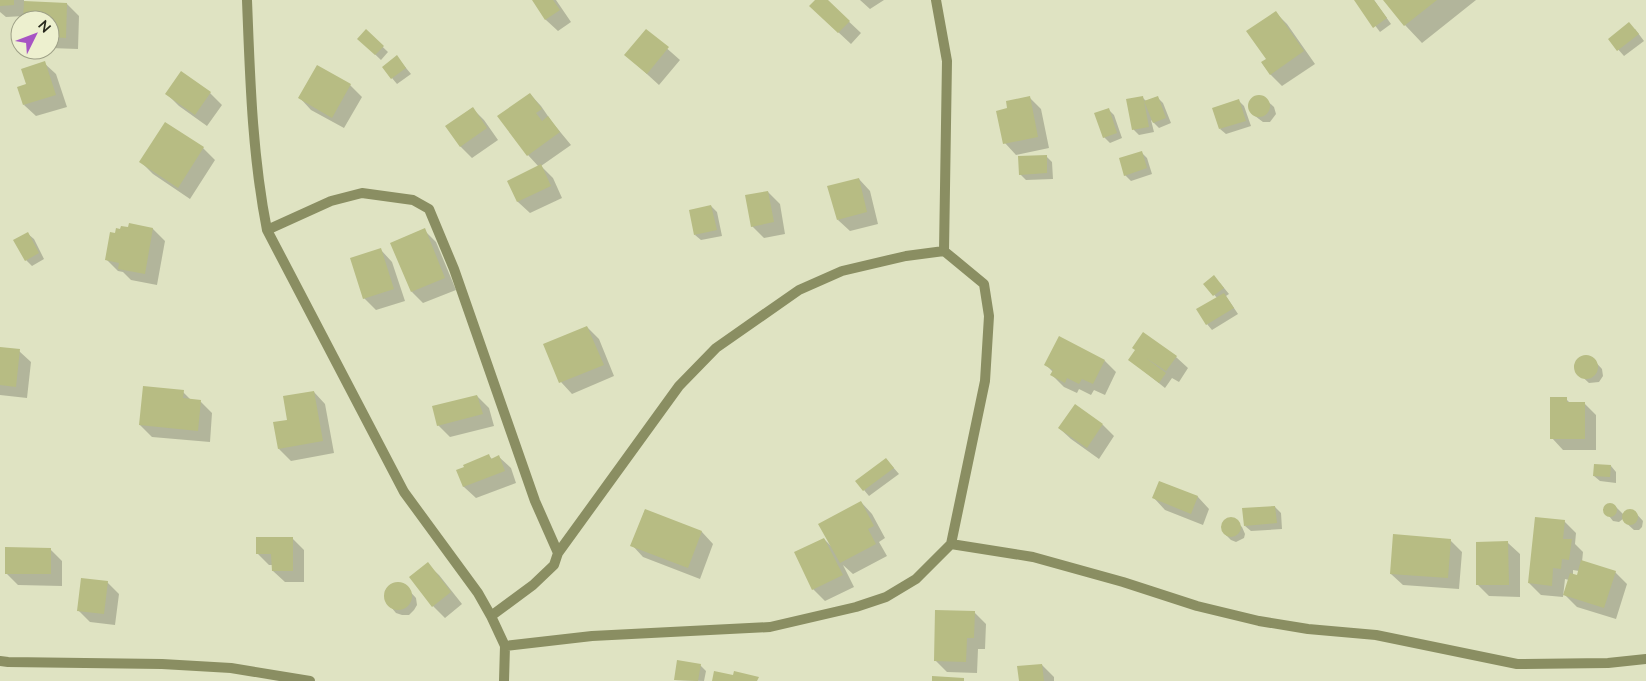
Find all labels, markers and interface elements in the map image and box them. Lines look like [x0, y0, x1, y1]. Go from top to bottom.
north arrow [10, 10, 60, 60]
text: N [35, 16, 55, 36]

